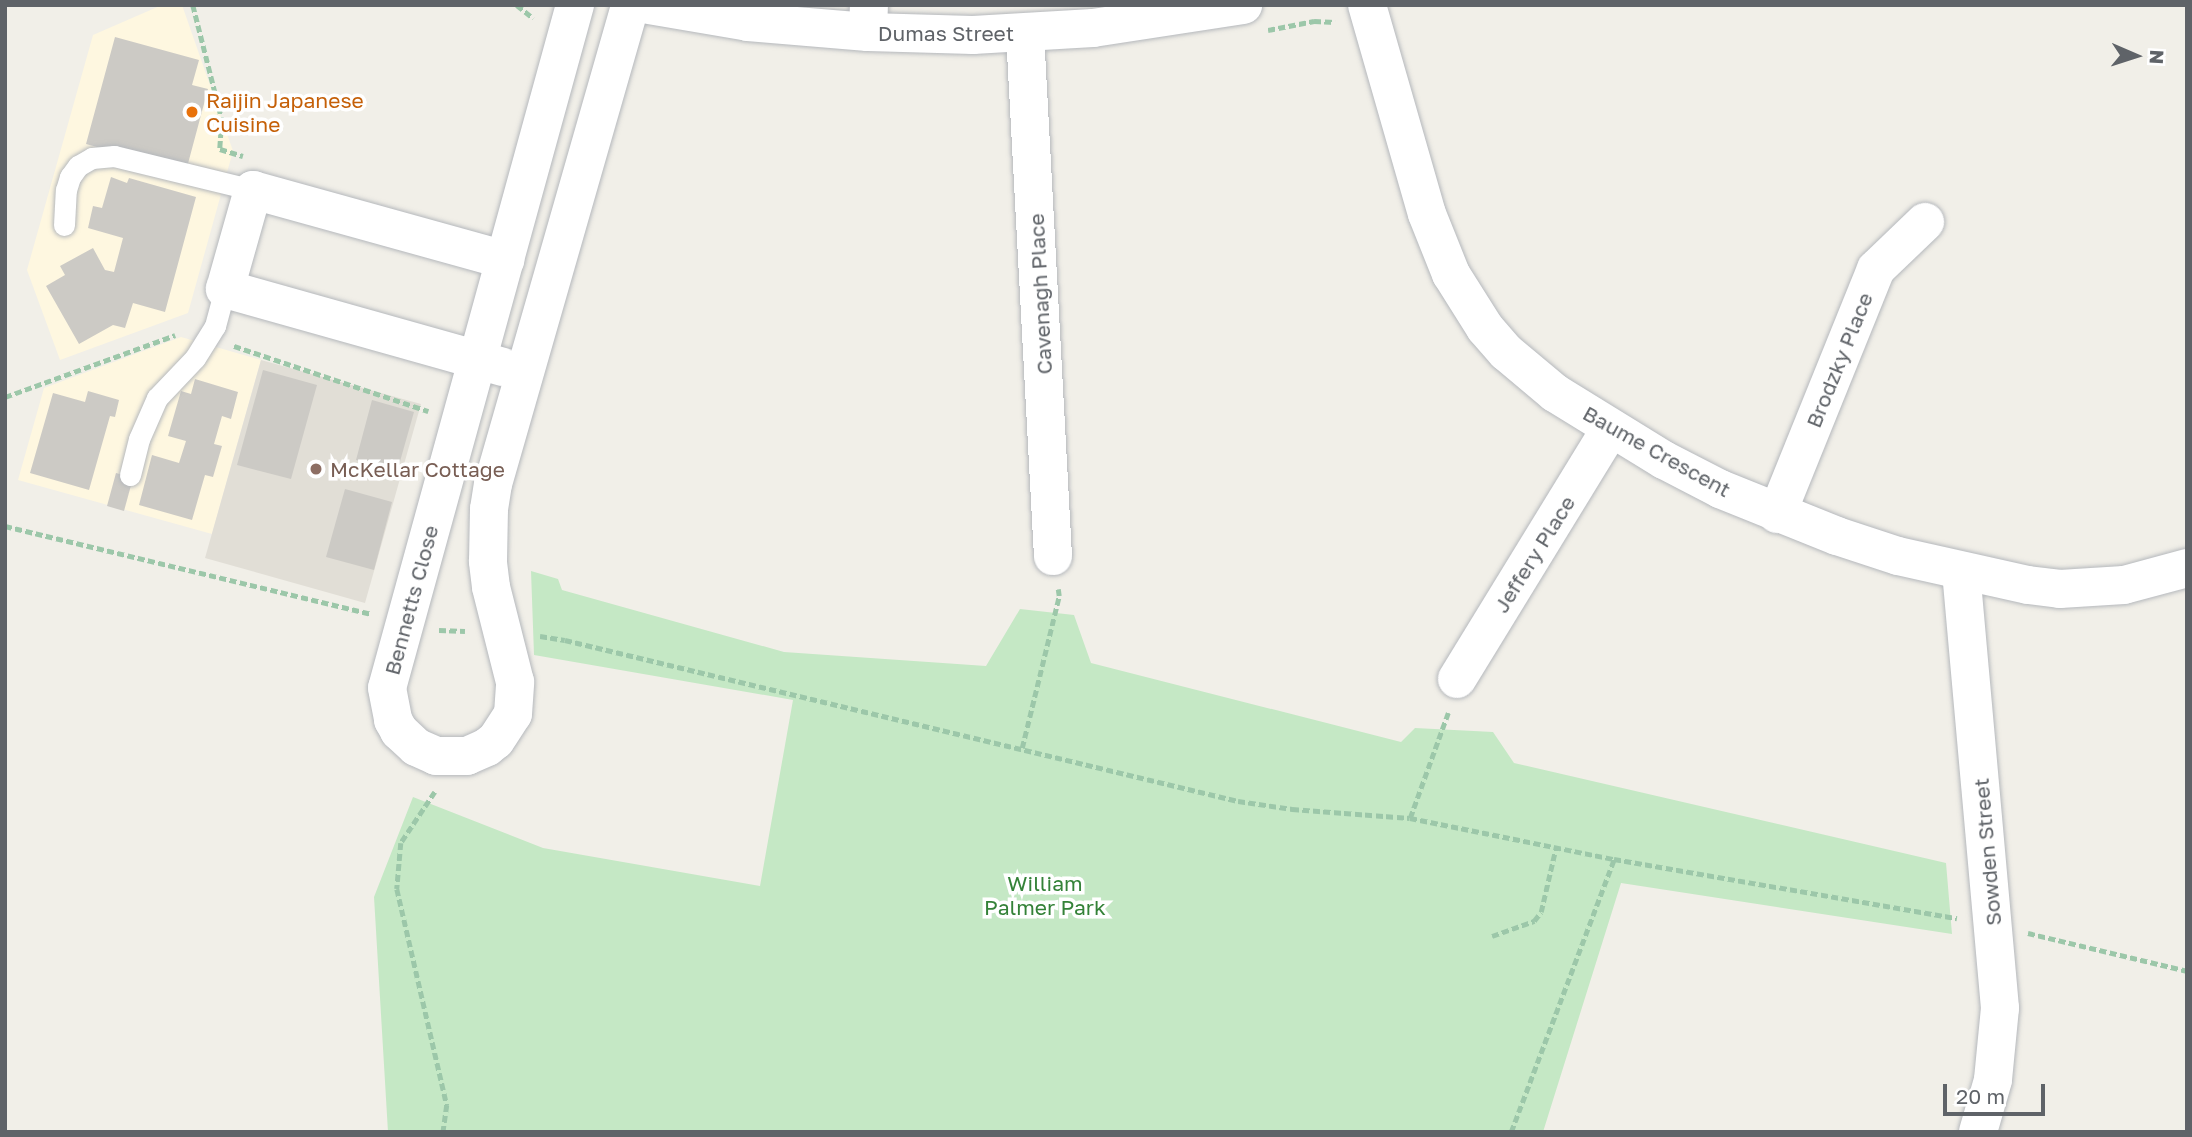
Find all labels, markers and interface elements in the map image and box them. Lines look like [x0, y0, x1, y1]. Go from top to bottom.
street label: Dumas Street [878, 20, 1014, 46]
north arrow [2101, 21, 2171, 91]
text: N [2146, 49, 2169, 65]
place label: Raijin Japanese Cuisine [206, 87, 364, 137]
marker: Raijin Japanese Cuisine [184, 104, 200, 120]
street label: Cavenagh Place [1023, 213, 1057, 375]
street label: Brodzky Place [1800, 289, 1878, 431]
street label: Baume Crescent [1579, 400, 1735, 502]
place label: McKellar Cottage [330, 456, 505, 482]
marker: McKellar Cottage [308, 461, 324, 477]
street label: Jeffery Place [1488, 491, 1580, 617]
street label: Bennetts Close [379, 522, 443, 678]
street label: Sowden Street [1968, 777, 2006, 927]
park label: William Palmer Park [984, 870, 1106, 920]
scale bar [1947, 1070, 2048, 1114]
text: 20 m [1956, 1083, 2005, 1109]

